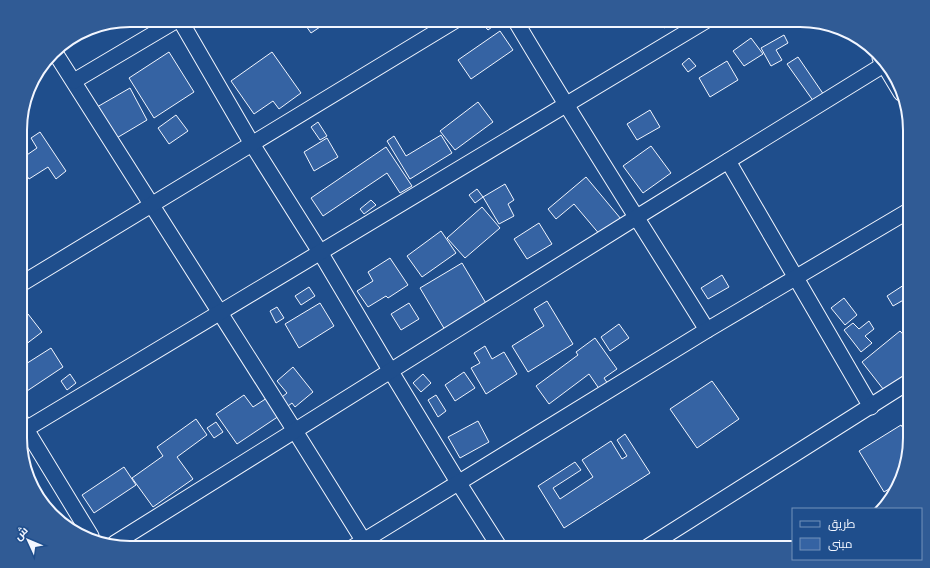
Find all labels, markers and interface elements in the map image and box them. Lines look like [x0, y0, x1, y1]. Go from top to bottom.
legend [792, 508, 922, 560]
text: طريق [828, 516, 856, 532]
north arrow [8, 520, 48, 560]
text: ش [11, 523, 31, 543]
text: مبنى [828, 536, 853, 552]

